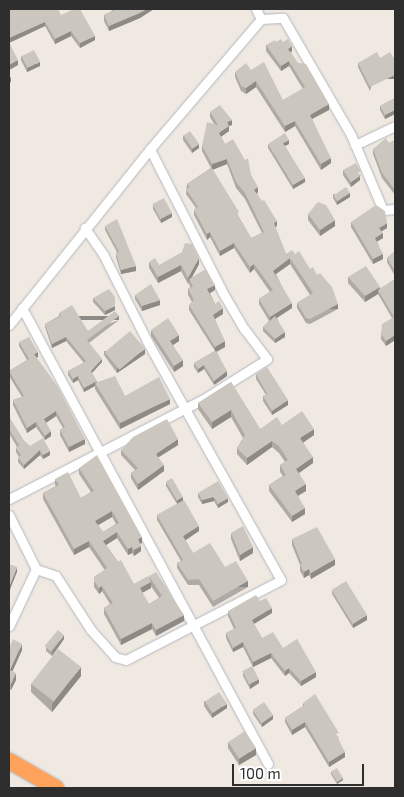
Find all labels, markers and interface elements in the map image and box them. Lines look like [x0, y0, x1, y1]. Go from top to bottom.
scale bar [234, 754, 366, 786]
text: 100 m [240, 764, 281, 782]

